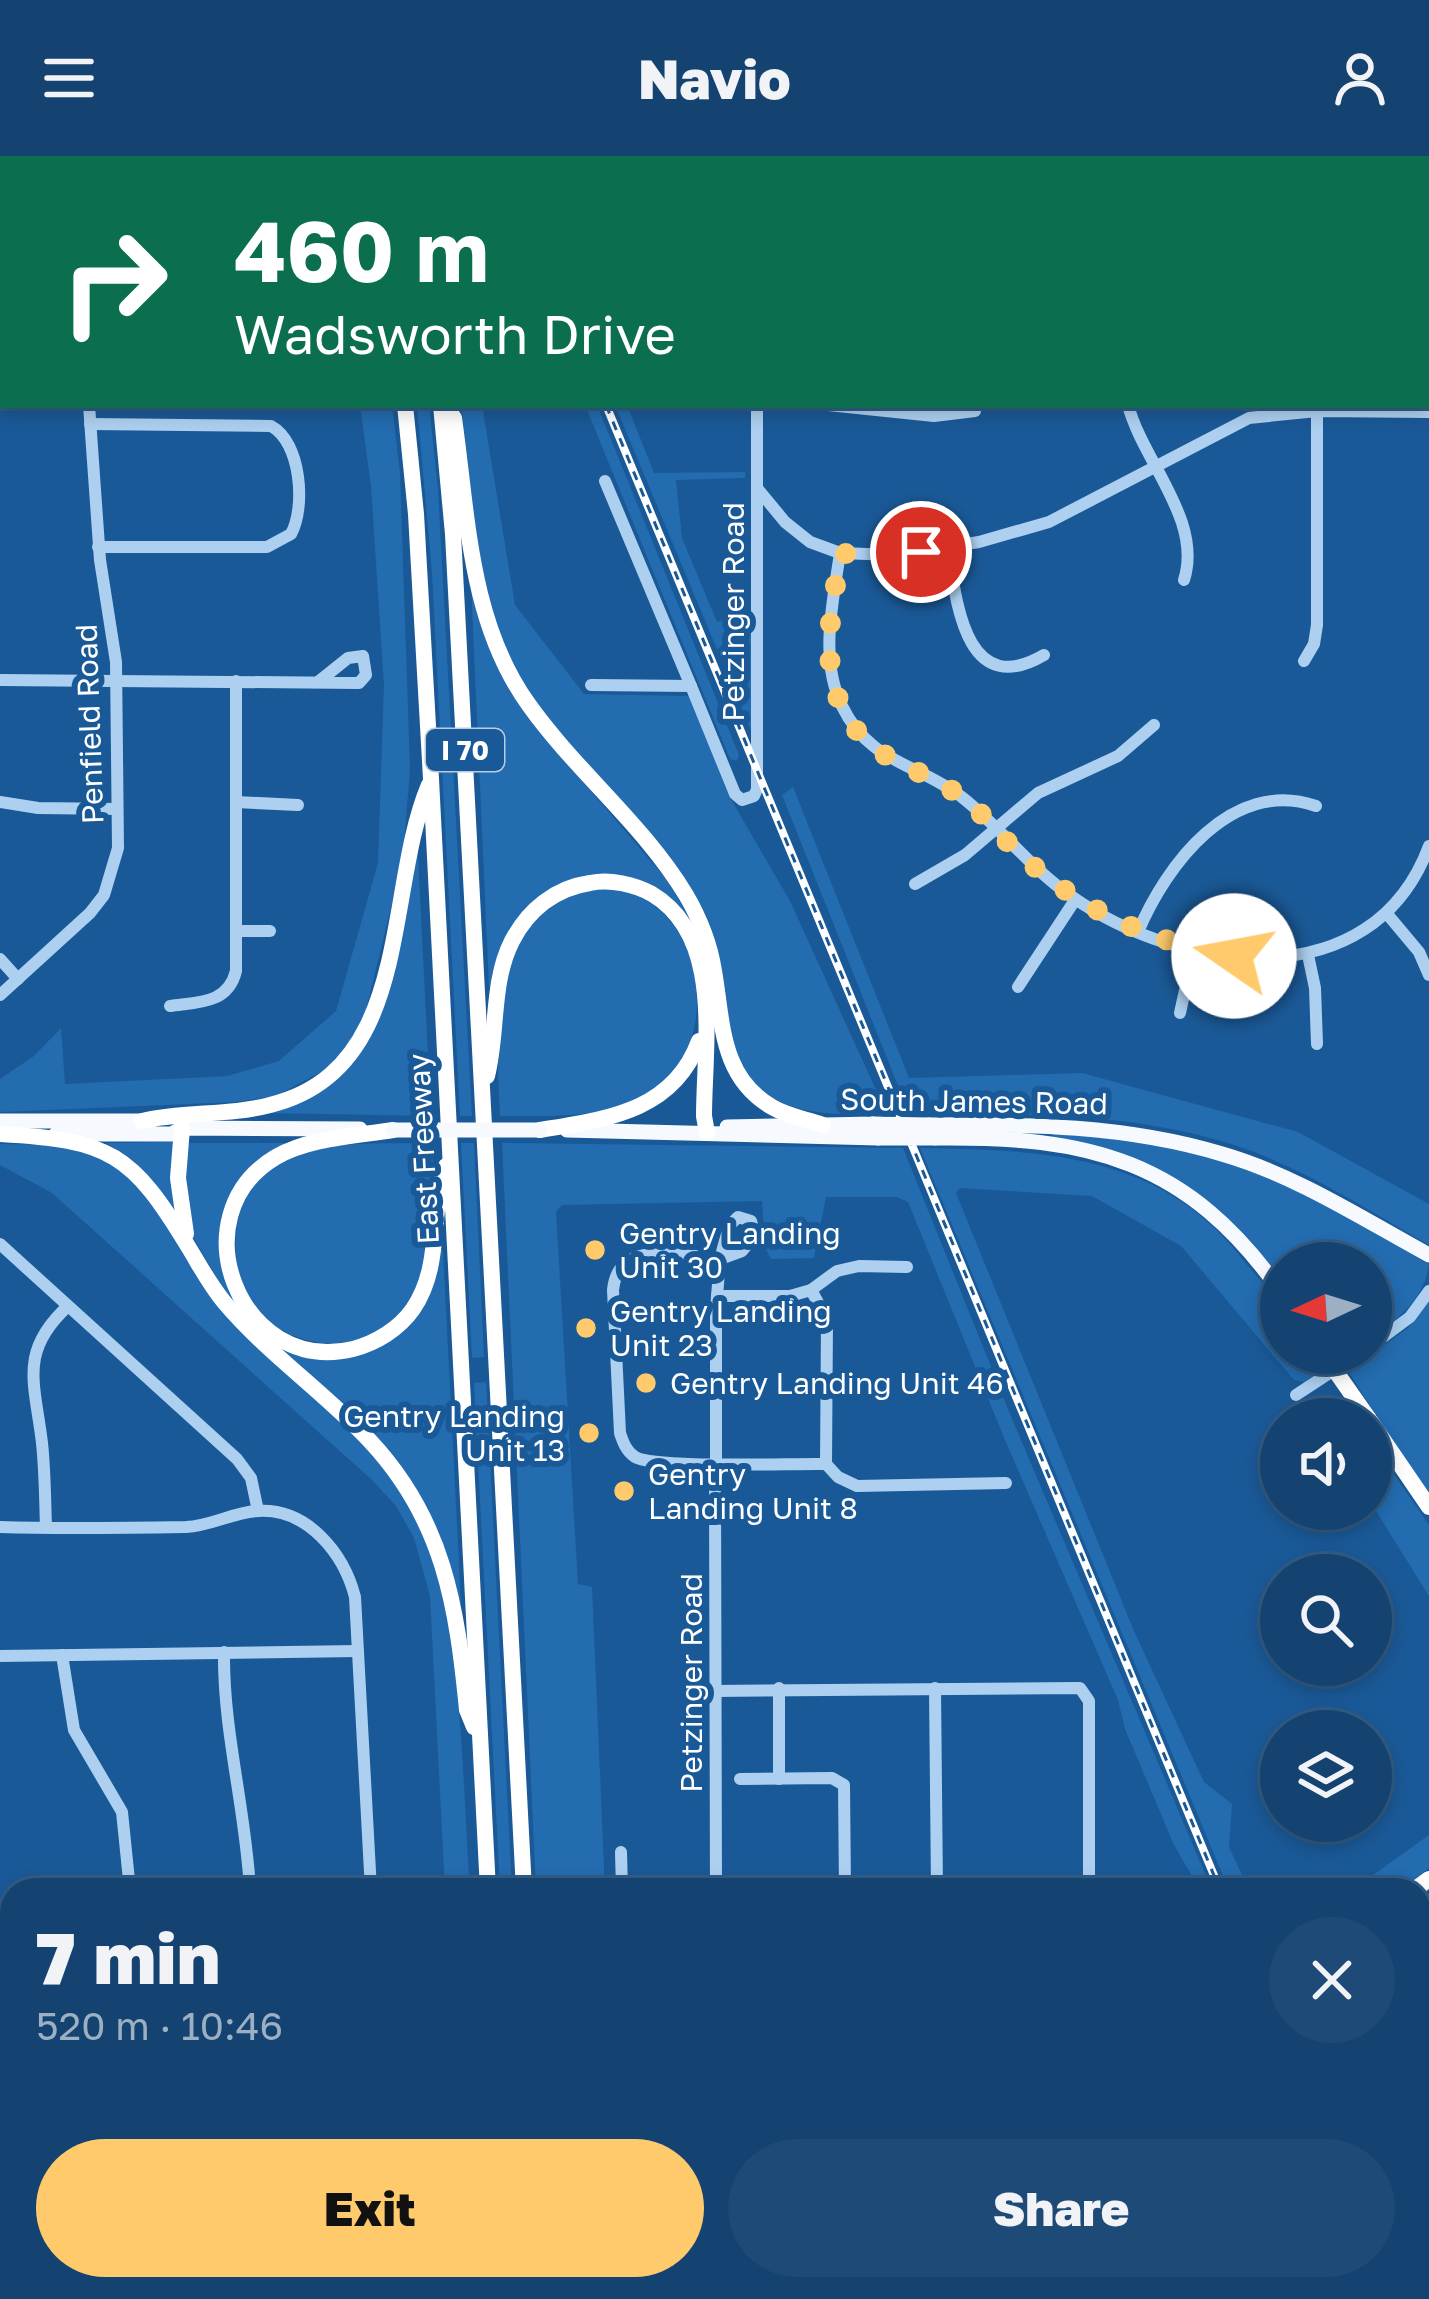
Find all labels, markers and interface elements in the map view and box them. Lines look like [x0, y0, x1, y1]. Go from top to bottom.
icon: menu [36, 45, 102, 111]
icon: person [1327, 45, 1393, 111]
text: Navio [638, 46, 791, 111]
text: 460 m [234, 200, 489, 300]
icon: right [36, 204, 192, 360]
text: Wadsworth Drive [234, 301, 676, 366]
pin [870, 501, 972, 603]
street label: Petzinger Road [715, 502, 751, 722]
icon: arrive [888, 519, 954, 585]
street label: Penfield Road [68, 623, 110, 825]
road number: I 70 [426, 729, 504, 771]
position arrow [1171, 893, 1297, 1019]
street label: East Freeway [400, 1053, 446, 1245]
street label: South James Road [840, 1081, 1108, 1121]
place label: Gentry Landing Unit 30 [619, 1215, 841, 1285]
marker: Gentry Landing Unit 30 [582, 1237, 608, 1263]
north arrow [1260, 1242, 1392, 1374]
map controls [1260, 1242, 1392, 1842]
place label: Gentry Landing Unit 23 [610, 1293, 832, 1363]
marker: Gentry Landing Unit 23 [573, 1315, 599, 1341]
place label: Gentry Landing Unit 46 [670, 1365, 1004, 1401]
marker: Gentry Landing Unit 46 [633, 1370, 659, 1396]
place label: Gentry Landing Unit 13 [343, 1398, 565, 1468]
button: sound [1260, 1398, 1392, 1530]
marker: Gentry Landing Unit 13 [576, 1420, 602, 1446]
place label: Gentry Landing Unit 8 [648, 1456, 858, 1526]
marker: Gentry Landing Unit 8 [611, 1478, 637, 1504]
button: search [1260, 1554, 1392, 1686]
street label: Petzinger Road [673, 1573, 709, 1793]
button: layers [1260, 1710, 1392, 1842]
text: 7 min [36, 1913, 220, 2000]
button: close [1269, 1917, 1395, 2043]
text: 520 m · 10:46 [36, 2002, 283, 2049]
button: Exit [36, 2139, 704, 2277]
button: Share [728, 2139, 1395, 2277]

